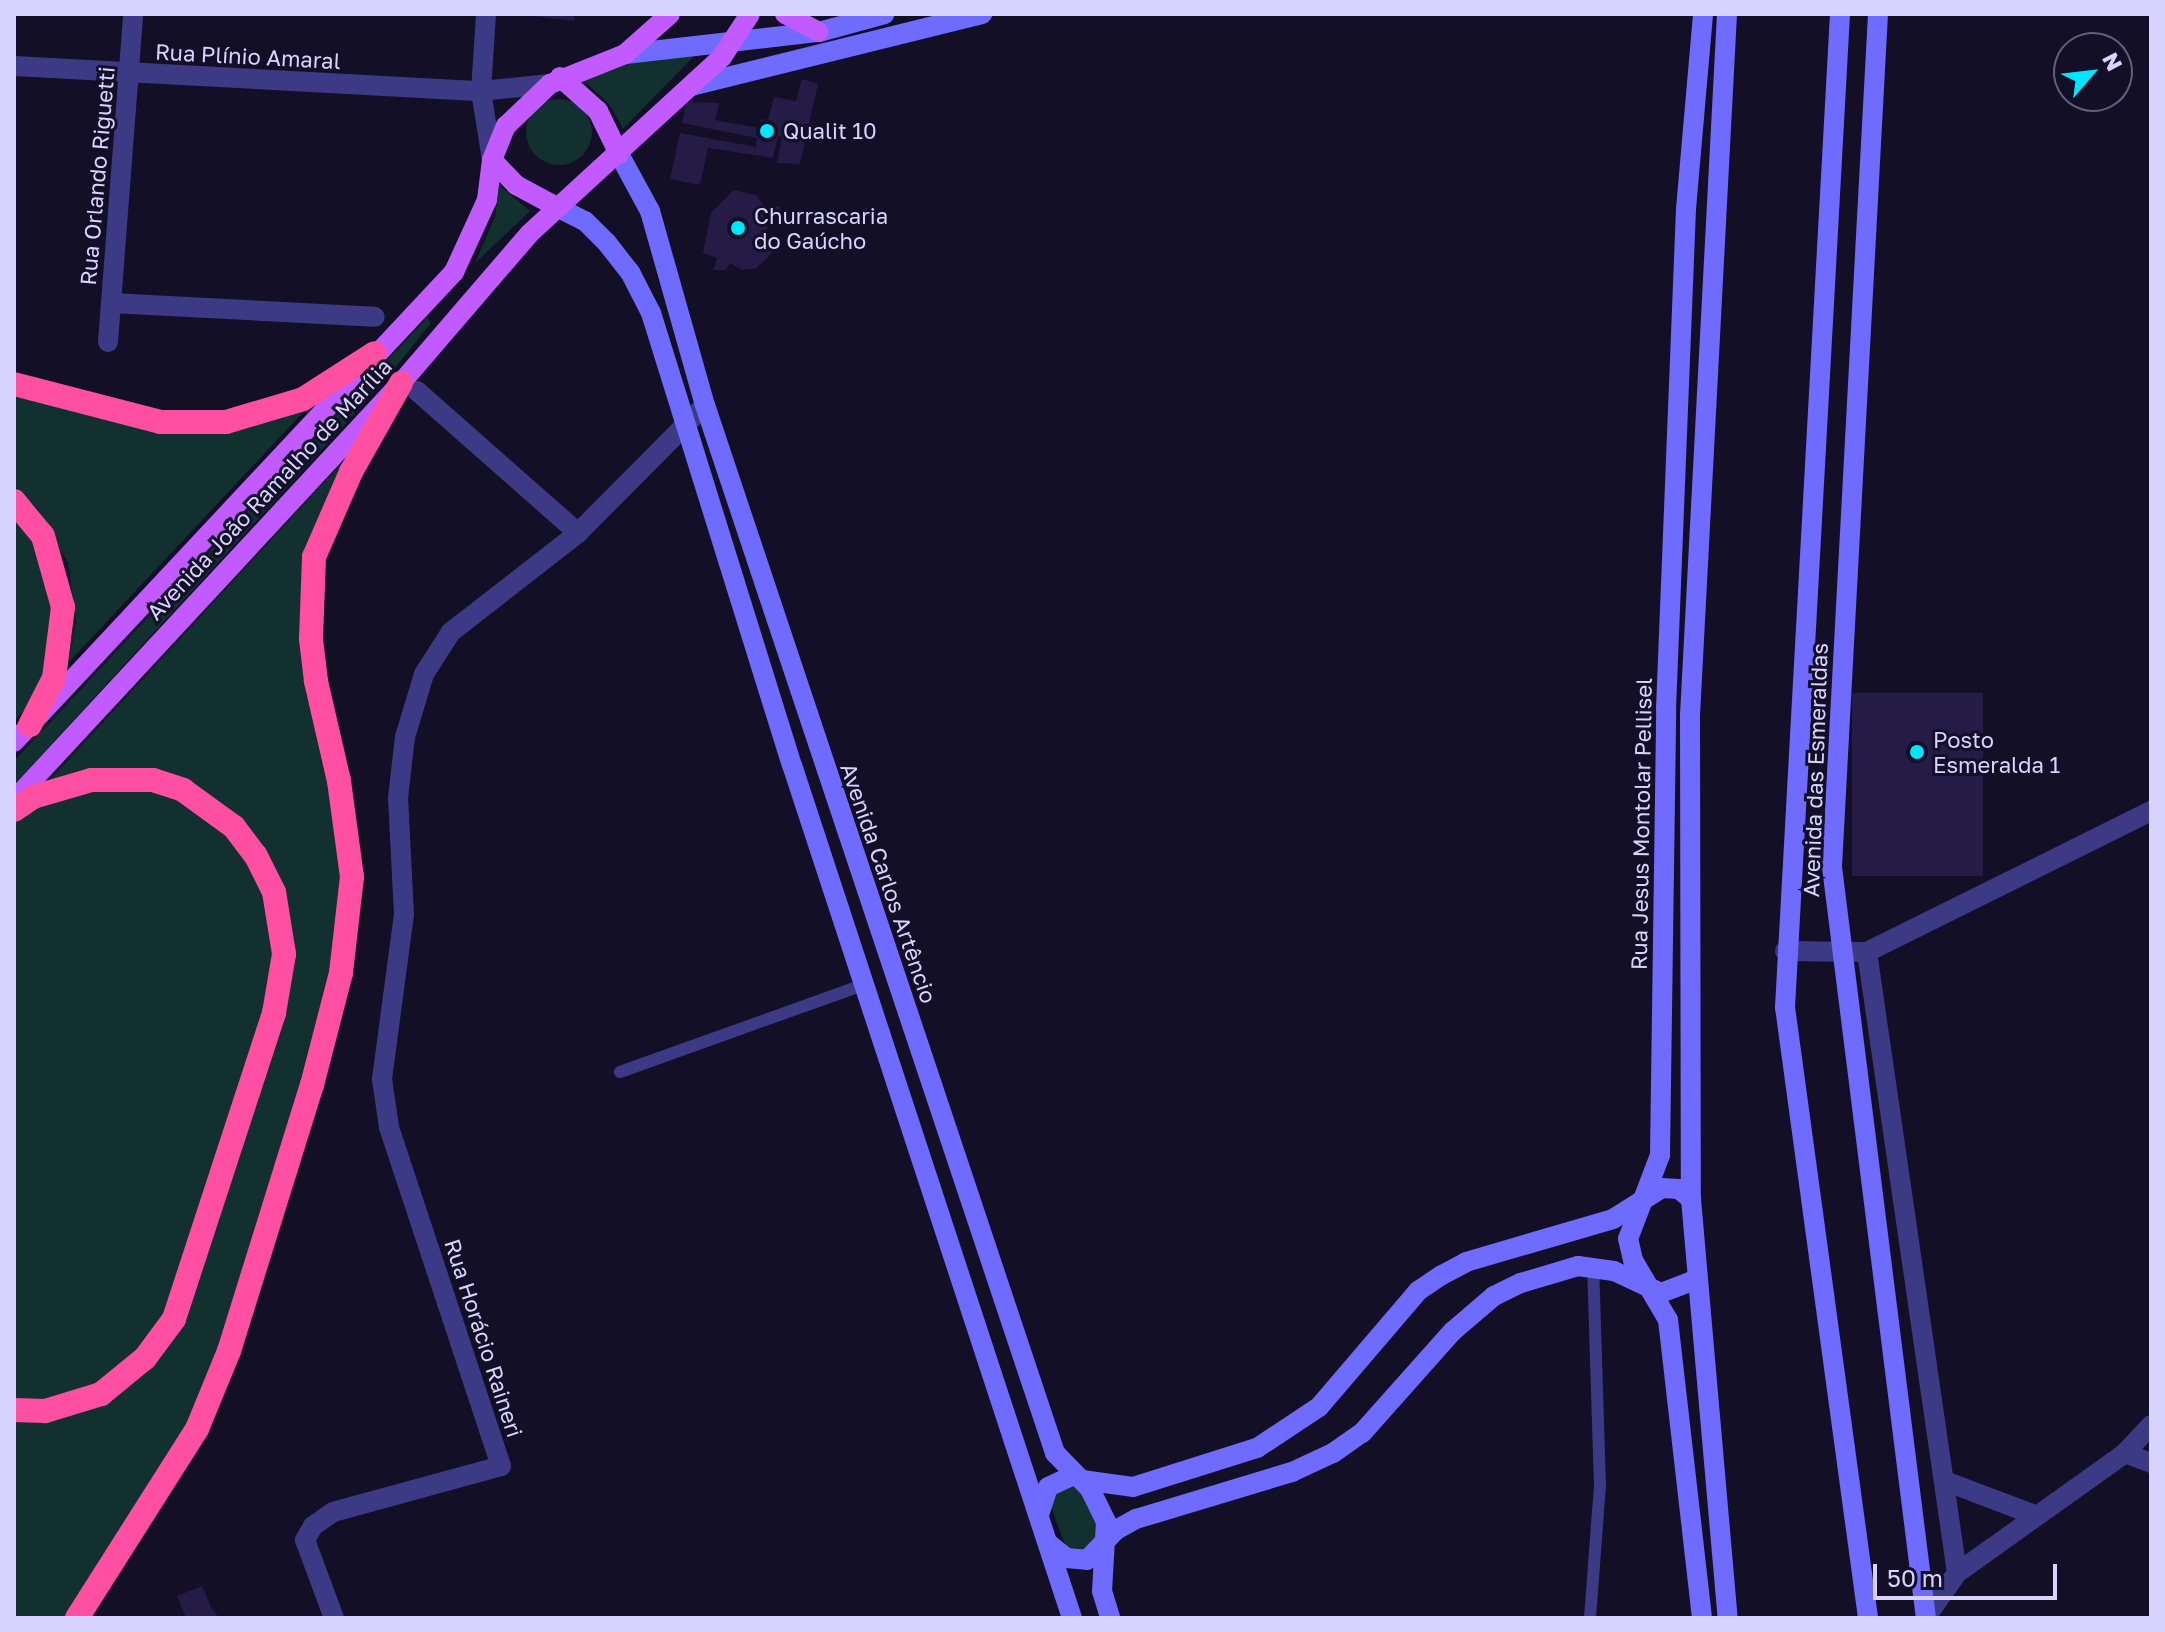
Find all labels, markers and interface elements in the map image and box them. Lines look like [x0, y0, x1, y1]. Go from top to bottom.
north arrow [2053, 32, 2133, 112]
street label: Rua Plínio Amaral [155, 38, 341, 74]
text: N [2097, 48, 2129, 75]
street label: Rua Orlando Riguetti [74, 65, 120, 287]
place label: Qualit 10 [783, 118, 877, 144]
marker: Qualit 10 [758, 122, 776, 140]
place label: Churrascaria do Gaúcho [754, 202, 888, 254]
marker: Churrascaria do Gaúcho [729, 219, 747, 237]
street label: Avenida João Ramalho de Marília [141, 353, 397, 625]
street label: Avenida das Esmeraldas [1797, 642, 1833, 898]
street label: Rua Jesus Montolar Pellisel [1625, 678, 1657, 970]
place label: Posto Esmeralda 1 [1933, 726, 2060, 778]
marker: Posto Esmeralda 1 [1908, 743, 1926, 761]
street label: Avenida Carlos Artêncio [835, 760, 943, 1006]
street label: Rua Horácio Raineri [439, 1236, 529, 1440]
scale bar [1877, 1548, 2061, 1598]
text: 50 m [1887, 1563, 1943, 1592]

